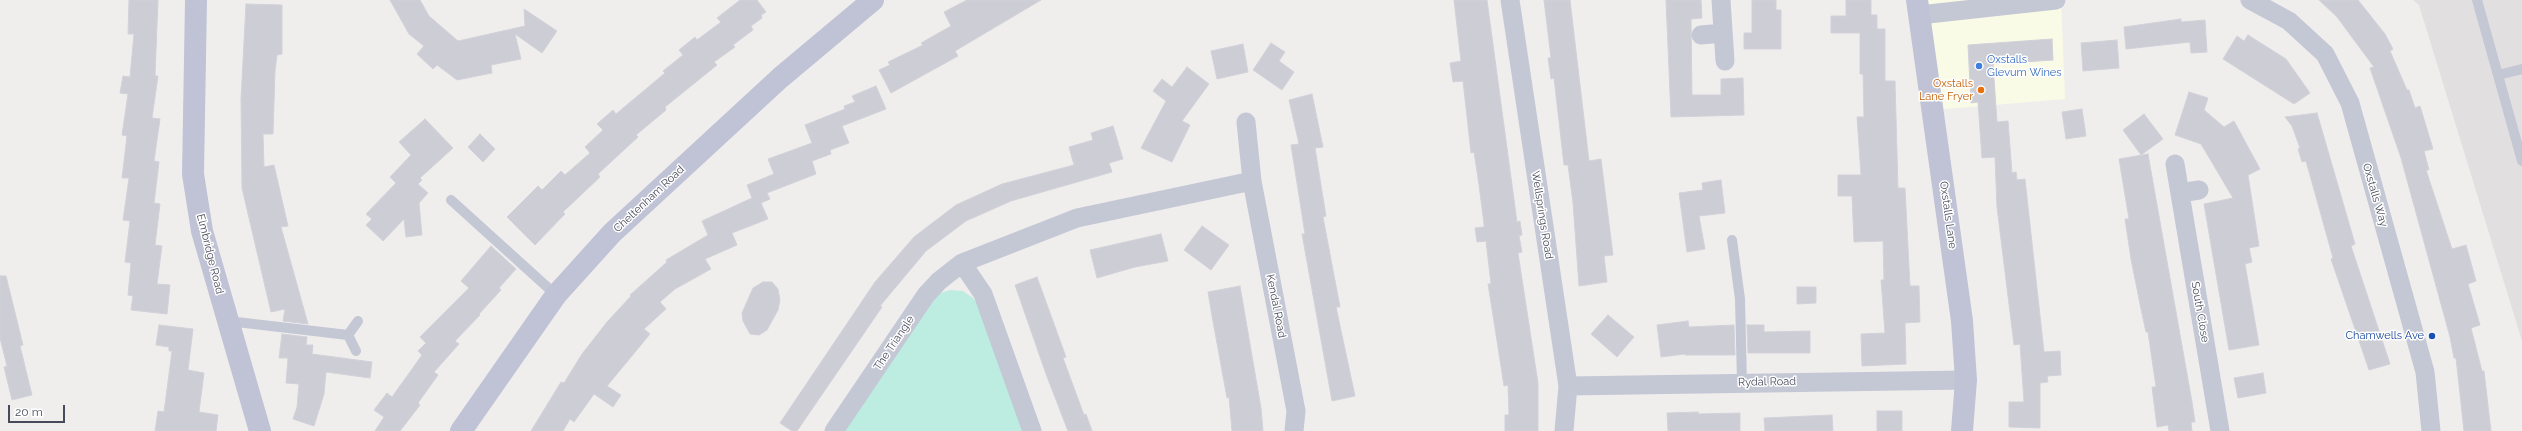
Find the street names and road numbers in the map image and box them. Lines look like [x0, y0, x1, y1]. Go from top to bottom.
street label: Oxstalls Way [2360, 162, 2390, 228]
street label: Cheltenham Road [611, 163, 687, 235]
street label: Wellsprings Road [1528, 170, 1556, 260]
street label: Oxstalls Lane [1937, 180, 1959, 250]
street label: Elmbridge Road [194, 213, 226, 295]
street label: Kendal Road [1263, 273, 1289, 339]
street label: South Close [2188, 281, 2212, 343]
street label: The Triangle [871, 313, 917, 373]
street label: Rydal Road [1738, 375, 1796, 389]

